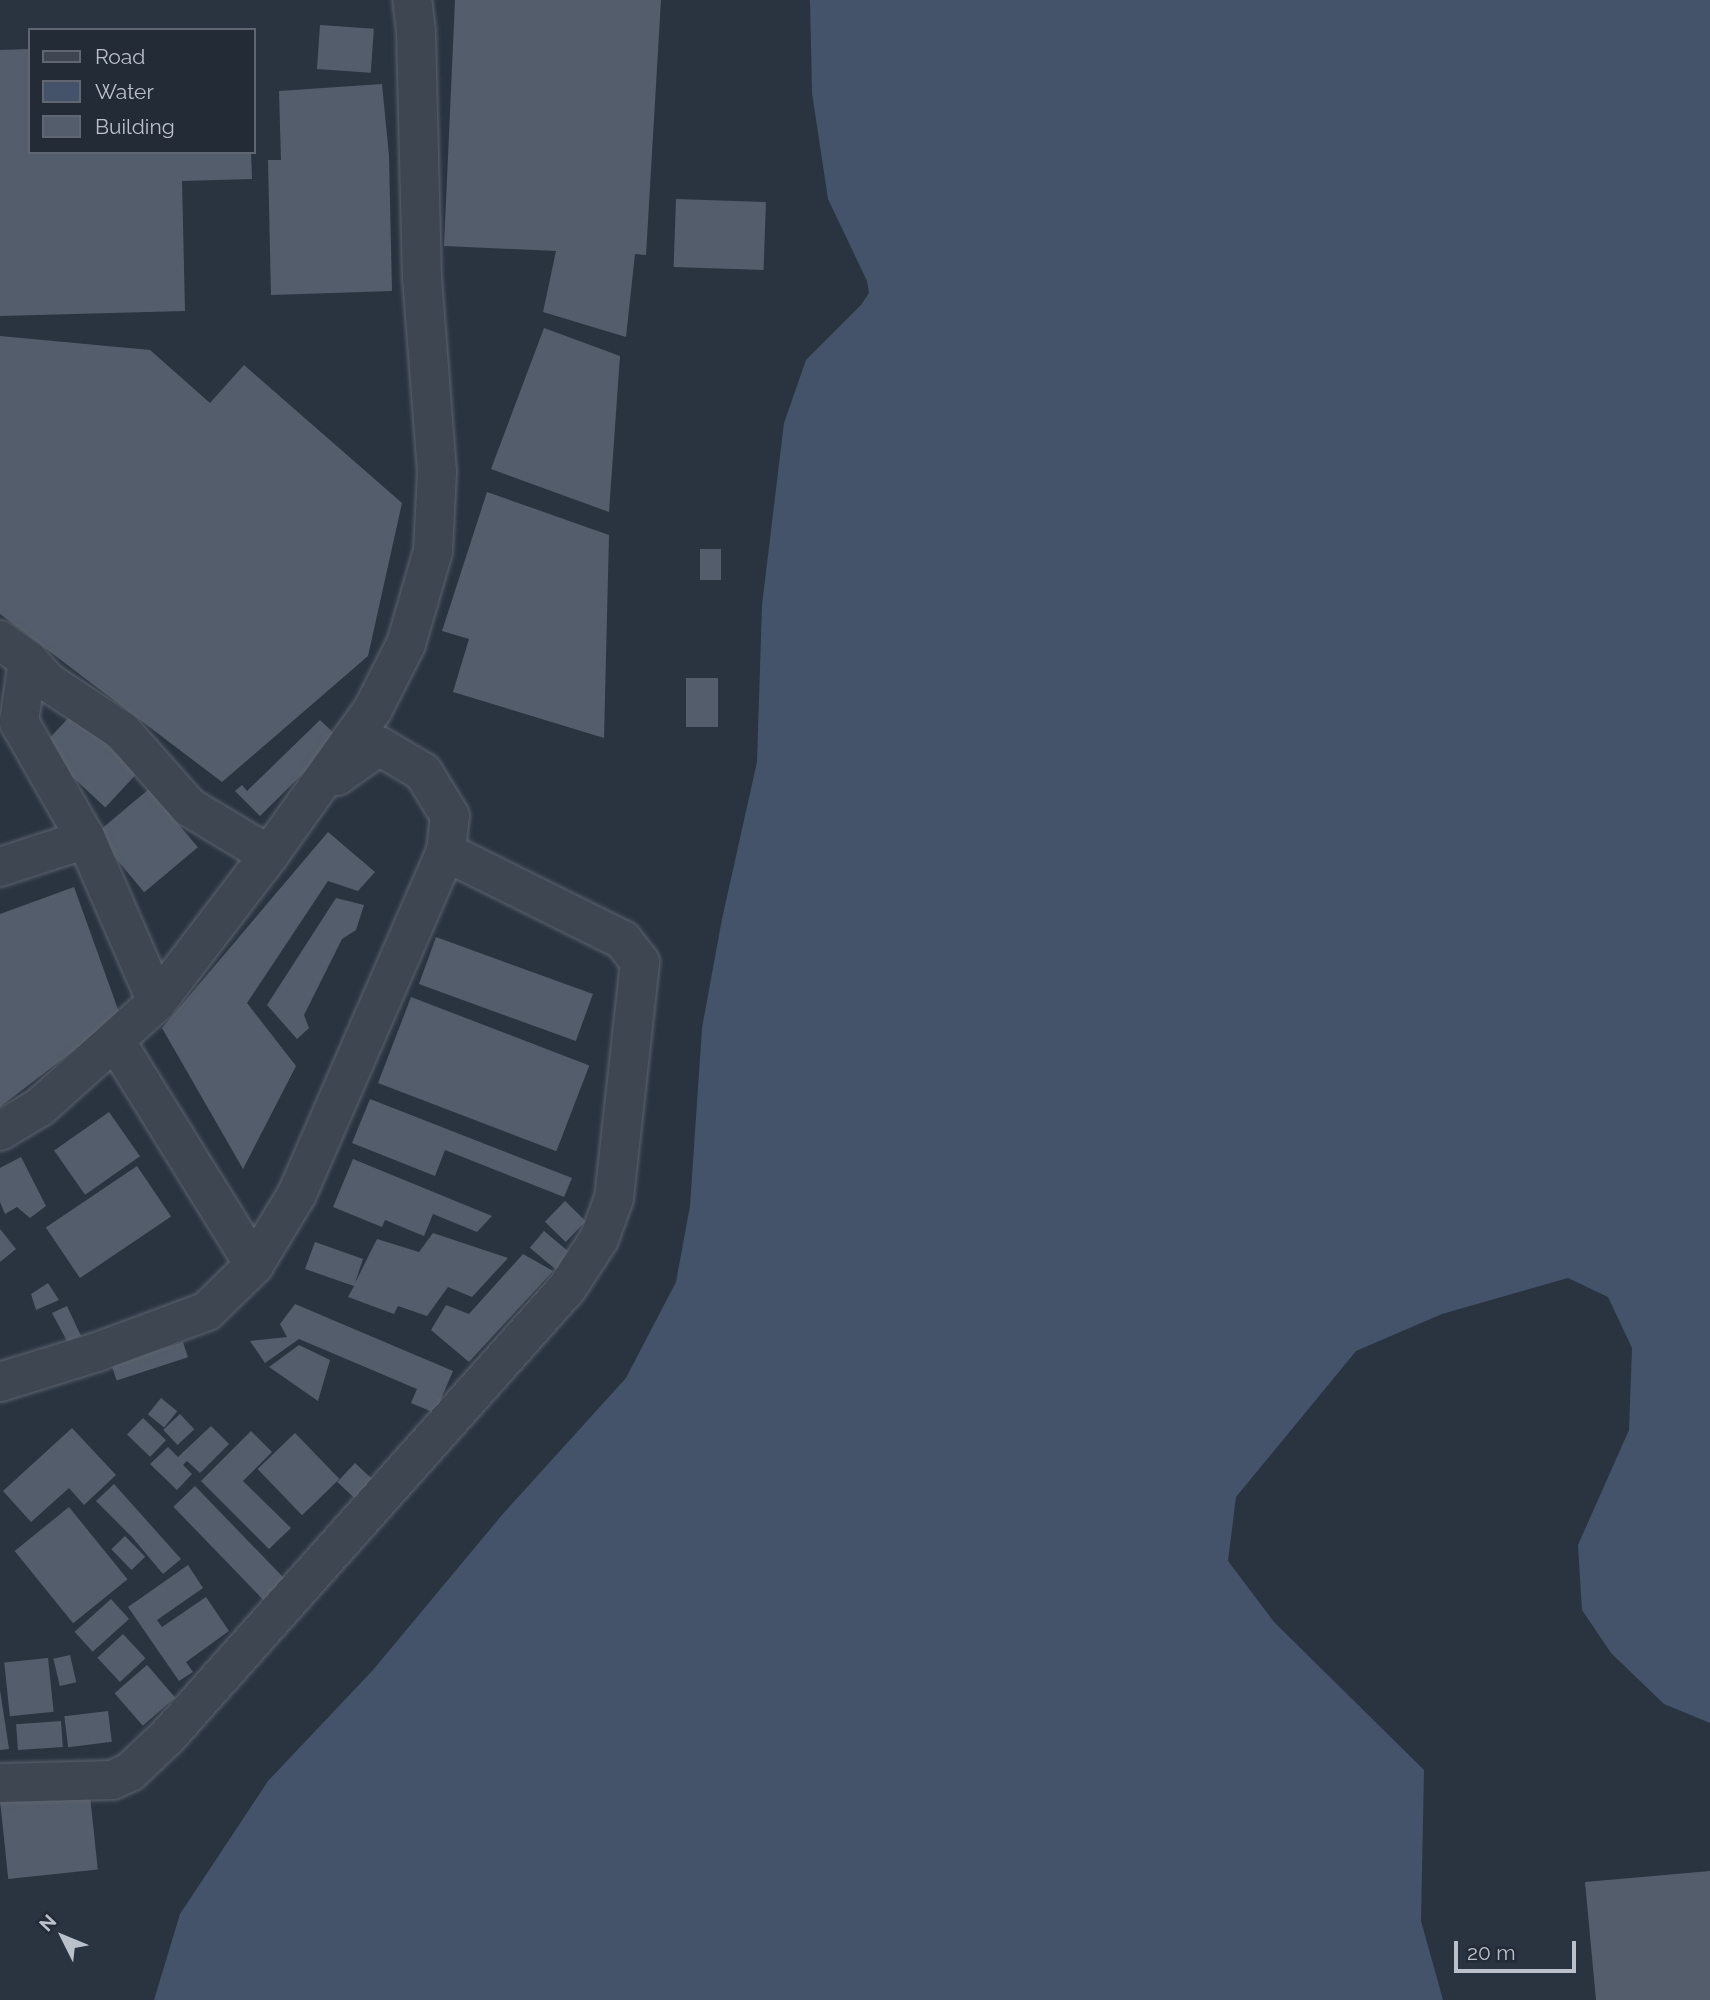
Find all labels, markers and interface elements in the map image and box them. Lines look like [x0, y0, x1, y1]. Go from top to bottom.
legend [28, 28, 256, 154]
text: Road [95, 44, 145, 69]
text: Water [95, 79, 154, 104]
text: Building [95, 114, 175, 139]
north arrow [28, 1902, 98, 1972]
text: N [35, 1910, 61, 1935]
scale bar [1458, 1926, 1580, 1970]
text: 20 m [1467, 1940, 1515, 1965]

